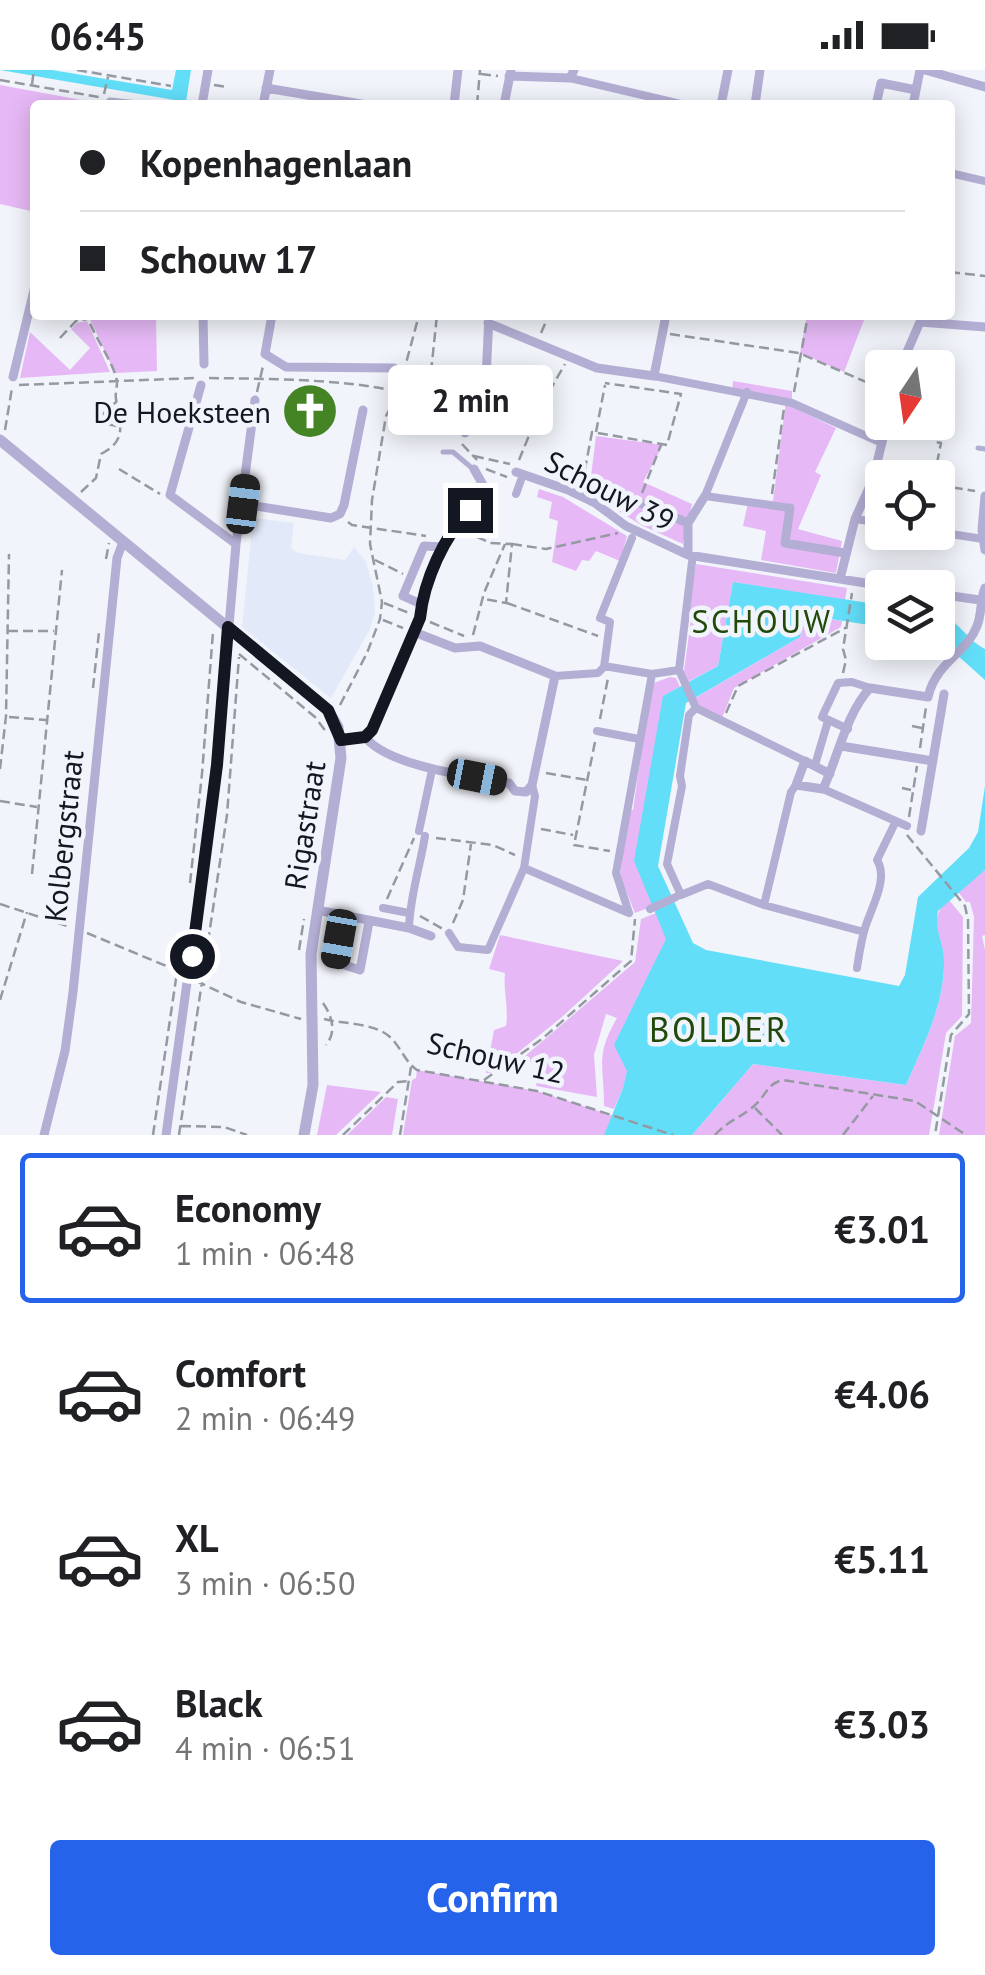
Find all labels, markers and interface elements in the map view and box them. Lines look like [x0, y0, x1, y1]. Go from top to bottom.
text: 06:45 [50, 11, 146, 60]
text: Kopenhagenlaan [140, 138, 412, 187]
text: Schouw 17 [140, 234, 317, 283]
north arrow [865, 350, 955, 440]
map controls [865, 350, 955, 660]
callout: 2 min [388, 365, 552, 435]
text: 2 min [431, 379, 510, 421]
church icon: De Hoeksteen [280, 381, 340, 441]
place label: De Hoeksteen [93, 392, 271, 431]
street label: Schouw 39 [539, 441, 681, 539]
button: locate [865, 460, 955, 550]
car [224, 472, 262, 536]
route end [448, 488, 493, 533]
button: layers [865, 570, 955, 660]
district label: SCHOUW [691, 600, 833, 642]
street label: Kolbergstraat [35, 748, 91, 924]
car [445, 757, 509, 797]
street label: Rigastraat [275, 758, 333, 892]
car [319, 907, 359, 971]
route start [170, 934, 215, 979]
district label: BOLDER [649, 1006, 789, 1052]
street label: Schouw 12 [423, 1022, 569, 1092]
icon: car [55, 1183, 145, 1273]
text: Economy [175, 1183, 321, 1232]
text: €3.01 [834, 1204, 930, 1253]
text: 1 min · 06:48 [175, 1232, 355, 1274]
icon: car [55, 1348, 145, 1438]
text: Comfort [175, 1348, 306, 1397]
text: €4.06 [834, 1369, 930, 1418]
text: 2 min · 06:49 [175, 1397, 355, 1439]
icon: car [55, 1513, 145, 1603]
text: XL [175, 1513, 219, 1562]
text: €5.11 [834, 1534, 930, 1583]
text: 3 min · 06:50 [175, 1562, 355, 1604]
icon: car [55, 1678, 145, 1768]
text: Black [175, 1678, 263, 1727]
text: €3.03 [834, 1699, 930, 1748]
text: 4 min · 06:51 [175, 1727, 355, 1769]
button: Confirm [50, 1840, 935, 1955]

